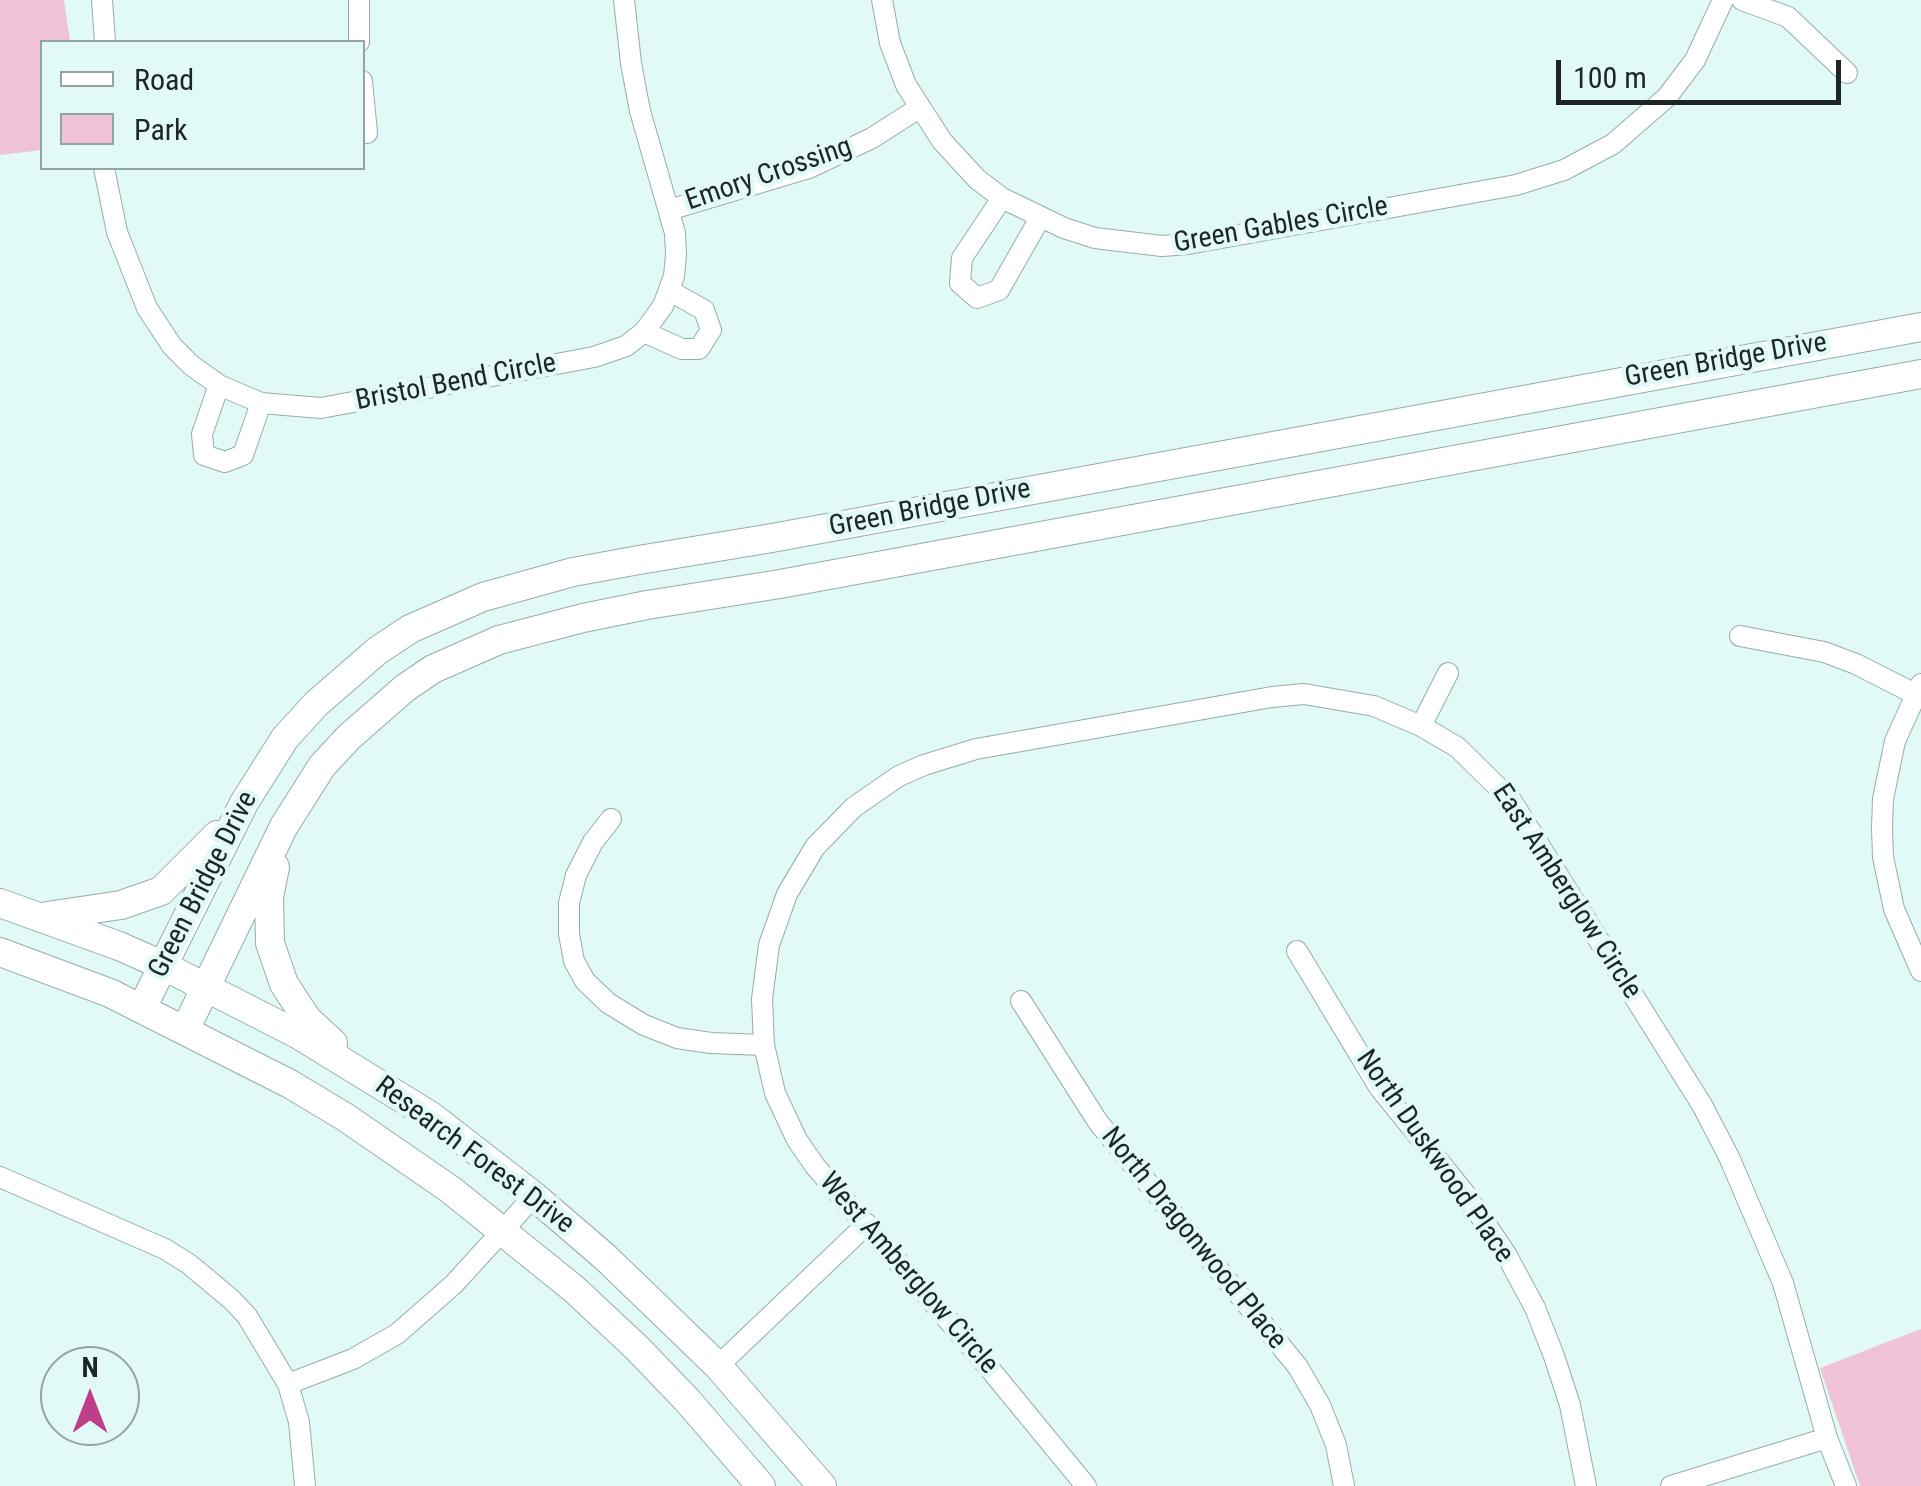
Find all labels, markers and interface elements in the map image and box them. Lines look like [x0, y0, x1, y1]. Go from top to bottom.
legend [40, 40, 365, 170]
scale bar [1561, 40, 1846, 102]
text: 100 m [1573, 60, 1647, 95]
text: Road [134, 62, 194, 97]
text: Park [134, 112, 188, 147]
street label: Emory Crossing [682, 131, 856, 219]
street label: Green Gables Circle [1171, 191, 1391, 261]
street label: Green Bridge Drive [1622, 327, 1830, 395]
street label: Bristol Bend Circle [353, 347, 559, 419]
street label: Green Bridge Drive [826, 473, 1034, 545]
street label: East Amberglow Circle [1484, 778, 1648, 1006]
street label: Green Bridge Drive [143, 786, 265, 984]
street label: North Duskwood Place [1348, 1044, 1520, 1270]
street label: Research Forest Drive [368, 1070, 580, 1242]
street label: North Dragonwood Place [1093, 1121, 1293, 1357]
street label: West Amberglow Circle [811, 1166, 1005, 1382]
north arrow [40, 1346, 140, 1446]
text: N [81, 1351, 99, 1384]

